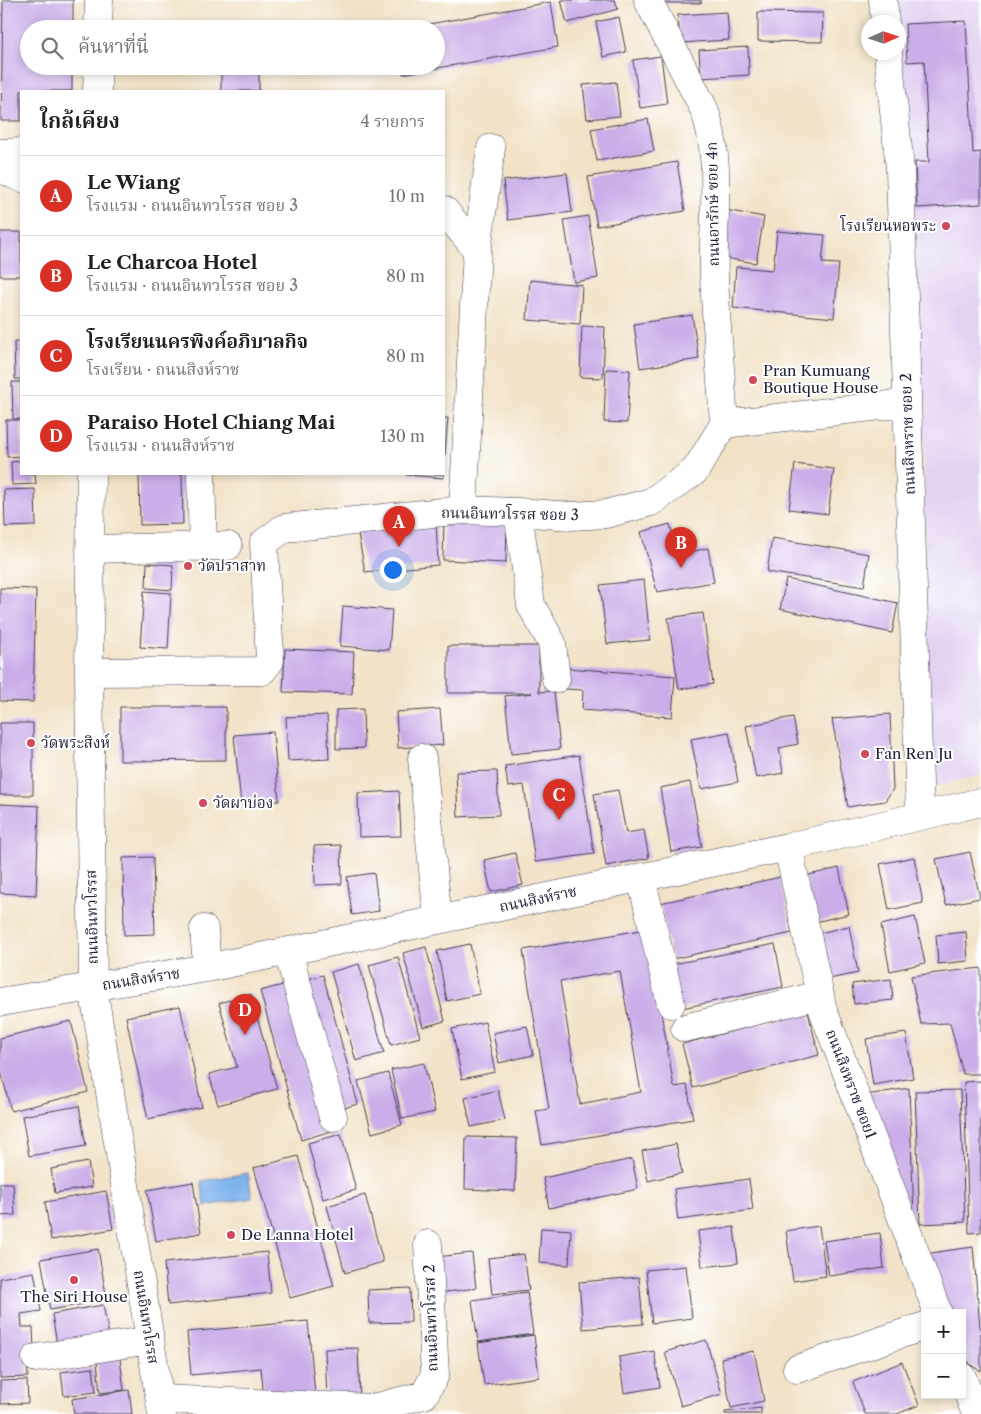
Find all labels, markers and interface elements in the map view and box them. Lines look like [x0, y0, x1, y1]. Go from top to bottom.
north arrow [861, 15, 906, 60]
search box [20, 20, 445, 75]
icon: search [38, 34, 66, 62]
text: ค้นหาที่นี่ [78, 35, 149, 58]
text: ใกล้เคียง [40, 108, 120, 133]
text: 4 รายการ [361, 111, 425, 131]
street label: ถนนอารักษ์ ซอย 4ก [702, 142, 723, 266]
text: Le Wiang [87, 171, 180, 194]
text: A [50, 186, 62, 206]
text: 10 m [389, 186, 425, 206]
text: โรงแรม · ถนนอินทวโรรส ซอย 3 [87, 195, 298, 215]
place label: โรงเรียนหอพระ [839, 215, 936, 235]
marker: โรงเรียนหอพระ [940, 220, 952, 232]
text: Le Charcoa Hotel [87, 251, 257, 274]
text: B [50, 266, 62, 286]
text: 80 m [386, 266, 425, 286]
text: โรงแรม · ถนนอินทวโรรส ซอย 3 [87, 275, 298, 295]
text: โรงเรียนนครพิงค์อภิบาลกิจ [87, 330, 308, 353]
text: C [50, 346, 62, 366]
text: 80 m [386, 346, 425, 366]
text: โรงเรียน · ถนนสิงห์ราช [87, 359, 239, 379]
place label: Pran Kumuang Boutique House [763, 361, 878, 397]
street label: ถนนสิงหราช ซอย 2 [896, 373, 919, 495]
marker: Pran Kumuang Boutique House [747, 374, 759, 386]
text: Paraiso Hotel Chiang Mai [87, 411, 335, 434]
text: D [49, 426, 63, 446]
text: 130 m [380, 426, 425, 446]
text: โรงแรม · ถนนสิงห์ราช [87, 435, 235, 455]
street label: ถนนอินทวโรรส ซอย 3 [441, 502, 579, 524]
pin: A [383, 506, 415, 547]
pin: B [665, 527, 697, 568]
place label: วัดปราสาท [198, 556, 266, 575]
your location [380, 557, 406, 583]
marker: วัดปราสาท [182, 560, 194, 572]
place label: วัดพระสิงห์ [41, 733, 110, 752]
marker: วัดพระสิงห์ [25, 737, 37, 749]
place label: Fan Ren Ju [875, 744, 953, 763]
marker: Fan Ren Ju [859, 748, 871, 760]
pin: C [543, 779, 575, 820]
place label: วัดผาบ่อง [213, 793, 273, 812]
marker: วัดผาบ่อง [197, 797, 209, 809]
street label: ถนนอินทวโรรส [80, 869, 102, 965]
street label: ถนนสิงห์ราช [497, 881, 578, 916]
street label: ถนนสิงห์ราช [101, 963, 181, 994]
pin: D [229, 994, 261, 1035]
street label: ถนนสิงหราช ซอย1 [822, 1026, 881, 1142]
place label: De Lanna Hotel [241, 1225, 354, 1244]
marker: De Lanna Hotel [225, 1229, 237, 1241]
street label: ถนนอินทวโรรส 2 [418, 1264, 442, 1372]
street label: ถนนอินทวโรรส [130, 1268, 164, 1365]
marker: The Siri House [68, 1274, 80, 1286]
place label: The Siri House [20, 1287, 128, 1306]
map controls [921, 1309, 966, 1399]
button: + [921, 1309, 966, 1354]
button: − [921, 1354, 966, 1399]

